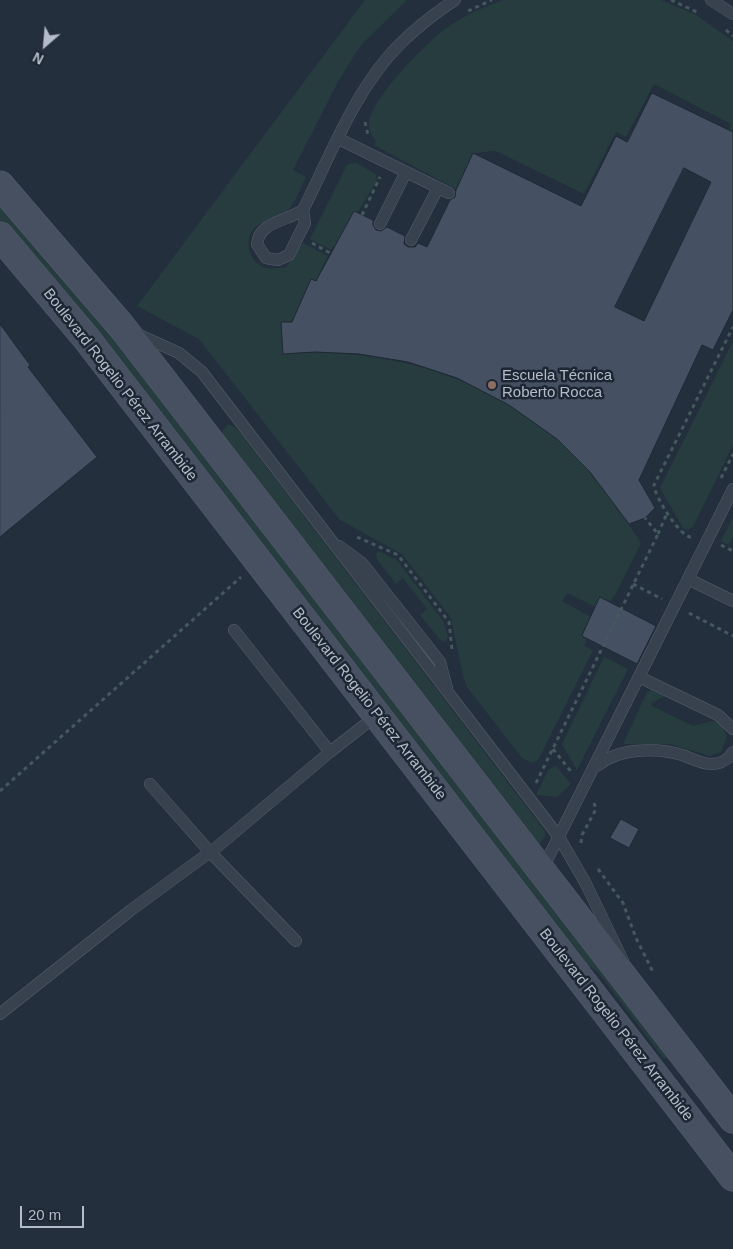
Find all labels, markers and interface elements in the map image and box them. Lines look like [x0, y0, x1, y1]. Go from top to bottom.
north arrow [20, 20, 70, 70]
text: N [30, 49, 46, 68]
street label: Boulevard Rogelio Pérez Arrambide [39, 285, 201, 485]
place label: Escuela Técnica Roberto Rocca [502, 367, 612, 402]
marker: Escuela Técnica Roberto Rocca [486, 379, 498, 391]
street label: Boulevard Rogelio Pérez Arrambide [288, 604, 450, 804]
street label: Boulevard Rogelio Pérez Arrambide [535, 925, 697, 1125]
scale bar [22, 1196, 86, 1228]
text: 20 m [28, 1206, 61, 1223]

